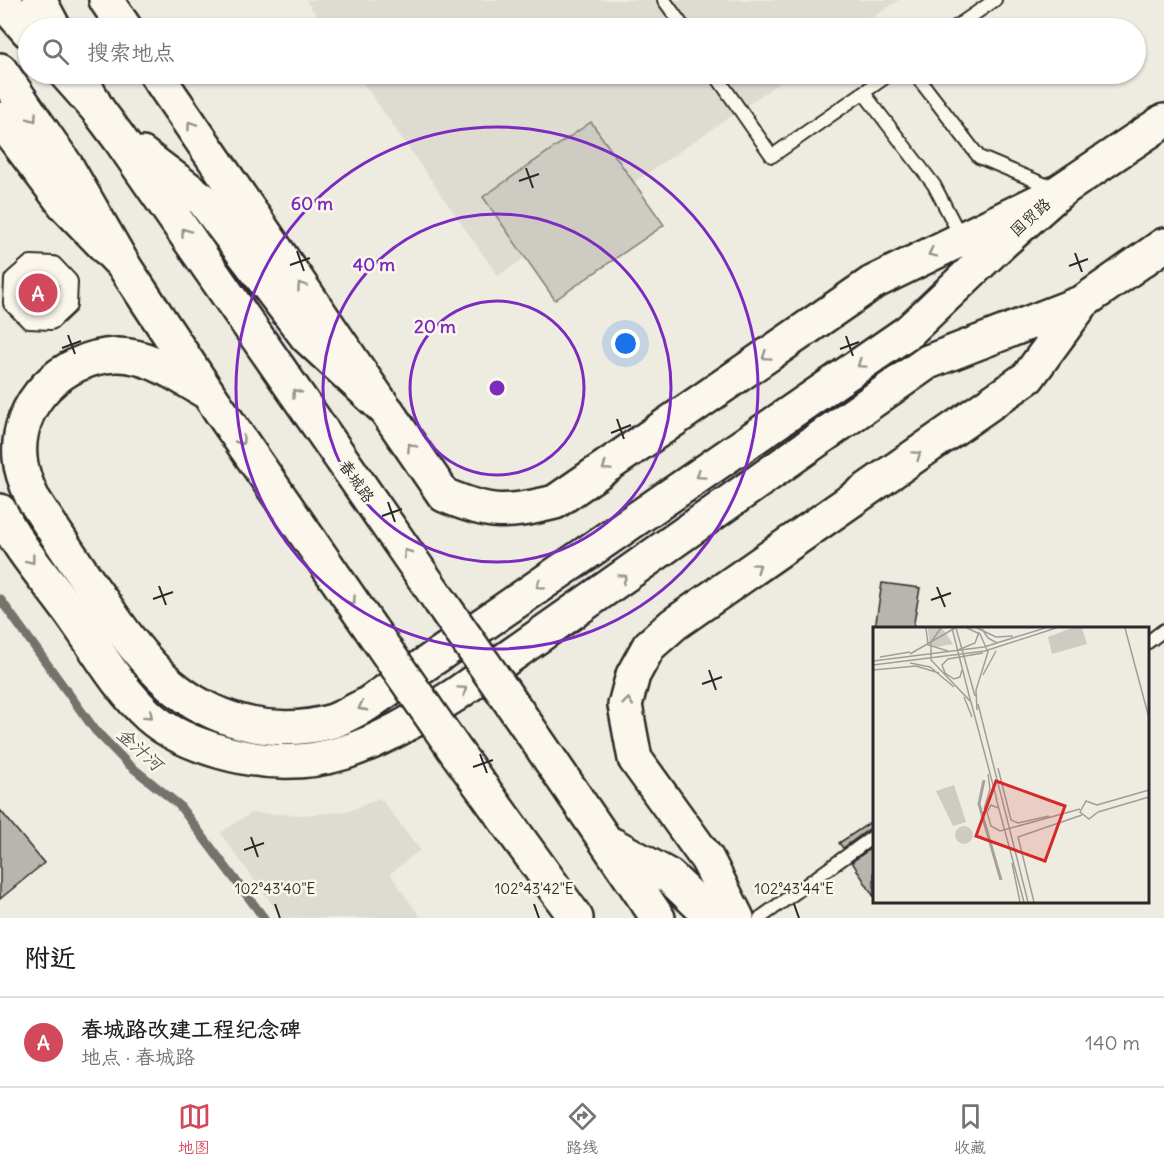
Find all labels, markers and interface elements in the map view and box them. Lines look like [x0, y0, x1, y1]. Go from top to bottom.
search box [18, 18, 1146, 84]
icon: search [39, 35, 72, 68]
text: 搜索地点 [87, 38, 175, 66]
one-way arrow [26, 112, 37, 123]
one-way arrow [187, 120, 198, 131]
text: 60 m [291, 192, 333, 215]
street label: 国贸路 [1005, 194, 1055, 240]
one-way arrow [181, 228, 192, 239]
one-way arrow [927, 246, 938, 258]
text: 40 m [353, 253, 395, 276]
pin: A [18, 270, 57, 316]
one-way arrow [297, 281, 308, 292]
text: 20 m [414, 315, 456, 338]
your location [611, 329, 640, 358]
one-way arrow [762, 349, 773, 360]
one-way arrow [857, 357, 868, 368]
centre of rings [487, 378, 507, 398]
one-way arrow [292, 388, 303, 399]
one-way arrow [234, 434, 245, 445]
one-way arrow [407, 442, 418, 453]
one-way arrow [910, 451, 921, 462]
street label: 春城路 [335, 456, 379, 506]
one-way arrow [602, 460, 613, 471]
one-way arrow [696, 468, 707, 479]
one-way arrow [403, 549, 414, 560]
one-way arrow [23, 554, 34, 565]
one-way arrow [750, 563, 761, 574]
one-way arrow [616, 574, 627, 585]
one-way arrow [535, 578, 546, 589]
one-way arrow [345, 595, 356, 606]
inset map [873, 627, 1149, 903]
one-way arrow [456, 686, 467, 697]
one-way arrow [621, 697, 634, 706]
one-way arrow [357, 700, 368, 711]
one-way arrow [143, 707, 154, 718]
water label: 金汁河 [112, 722, 170, 778]
text: 102°43'40"E [235, 879, 316, 898]
text: 102°43'42"E [494, 879, 574, 898]
text: 102°43'44"E [754, 879, 834, 898]
text: 附近 [24, 941, 76, 974]
text: 春城路改建工程纪念碑 [81, 1015, 301, 1043]
text: A [37, 1030, 50, 1055]
text: 140 m [1085, 1030, 1140, 1055]
text: 地点 · 春城路 [81, 1044, 195, 1069]
tab: 地图 [178, 1100, 211, 1158]
tab: 路线 [566, 1100, 599, 1158]
tab: 收藏 [954, 1100, 987, 1158]

